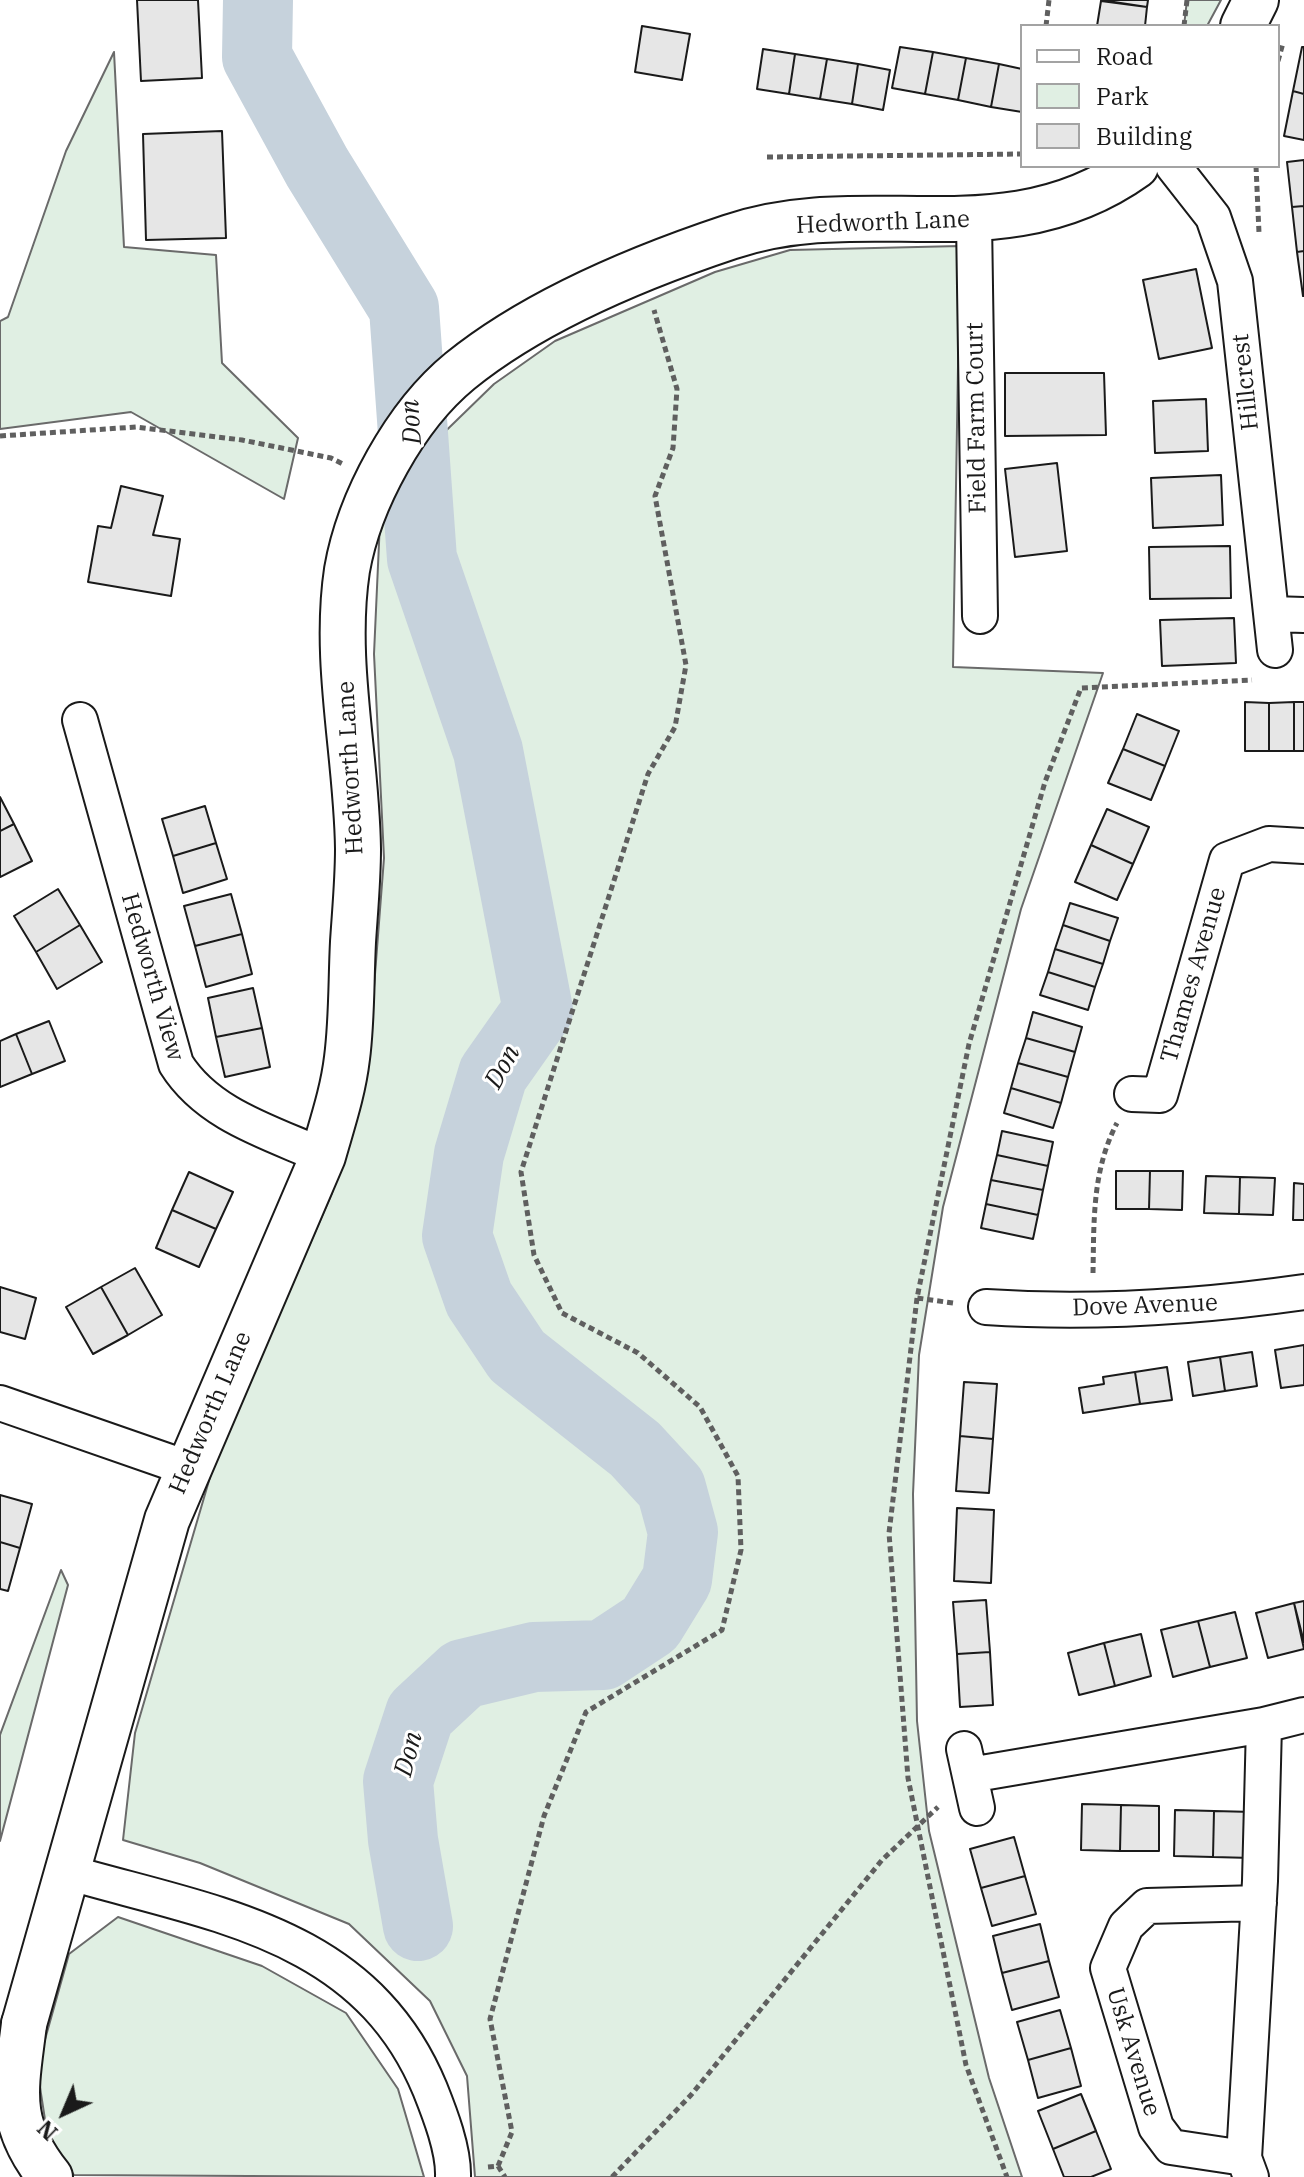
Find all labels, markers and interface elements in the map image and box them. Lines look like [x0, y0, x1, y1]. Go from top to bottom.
legend [1020, 24, 1280, 168]
text: Road [1096, 40, 1153, 72]
text: Park [1096, 80, 1148, 112]
text: Building [1096, 120, 1192, 152]
street label: Hedworth Lane [796, 206, 970, 240]
street label: Field Farm Court [961, 322, 993, 514]
street label: Hillcrest [1227, 332, 1265, 432]
water label: Don [395, 399, 429, 445]
street label: Hedworth Lane [332, 680, 370, 856]
street label: Thames Avenue [1155, 884, 1233, 1066]
street label: Hedworth View [114, 890, 190, 1064]
water label: Don [478, 1040, 528, 1094]
street label: Dove Avenue [1072, 1289, 1218, 1323]
street label: Hedworth Lane [164, 1327, 258, 1499]
water label: Don [388, 1728, 430, 1780]
street label: Usk Avenue [1100, 1984, 1166, 2120]
north arrow [24, 2073, 104, 2153]
text: N [31, 2114, 63, 2147]

